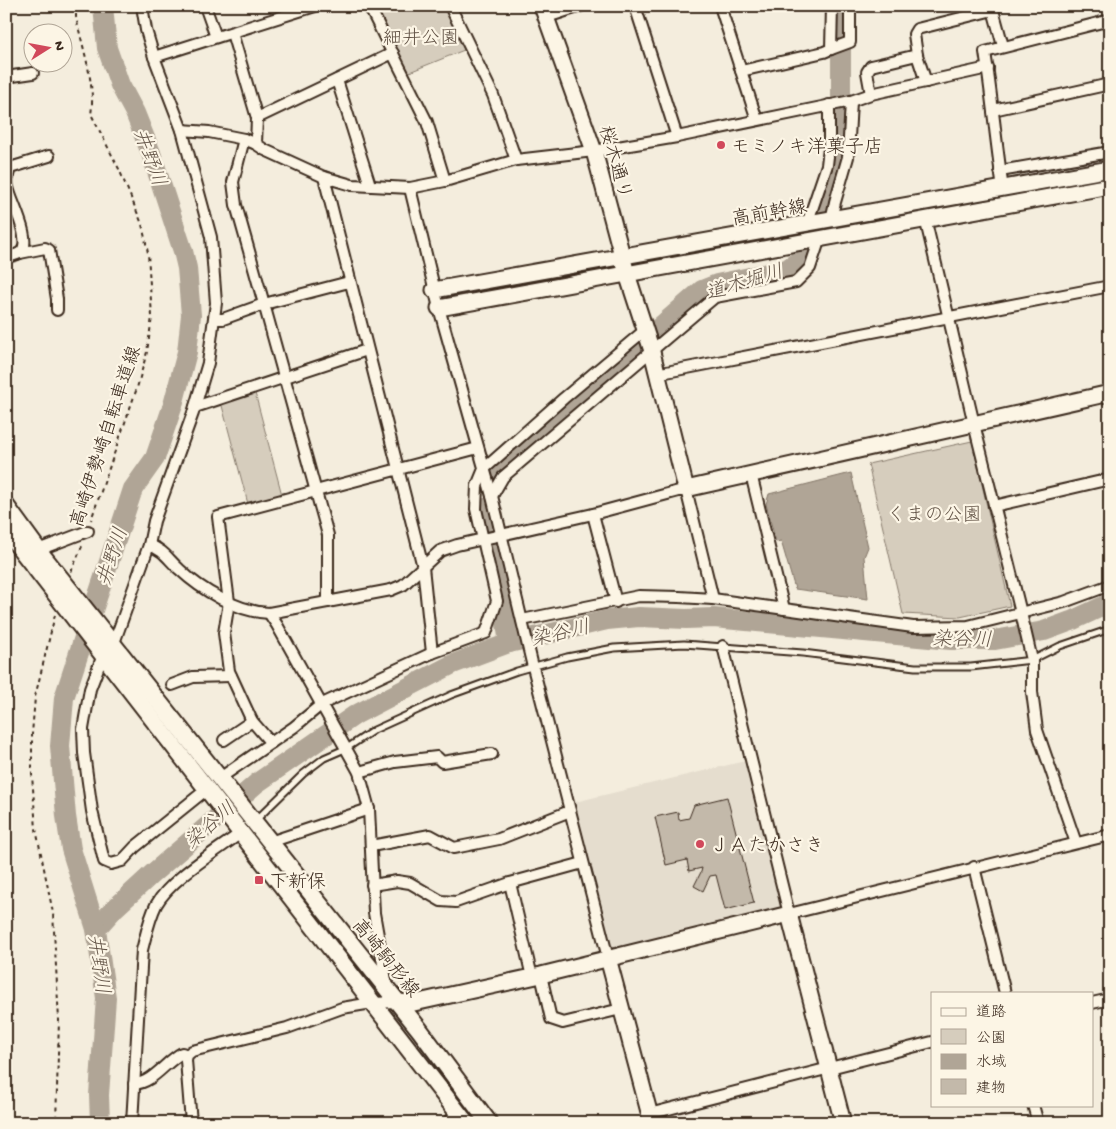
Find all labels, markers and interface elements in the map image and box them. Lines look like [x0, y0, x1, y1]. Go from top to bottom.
north arrow [22, 22, 72, 72]
park label: 細井公園 [383, 27, 459, 51]
text: N [49, 40, 68, 52]
street label: 桜木通り [592, 123, 636, 203]
water label: 井野川 [127, 125, 171, 190]
place label: モミノキ洋菓子店 [731, 136, 883, 160]
marker: モミノキ洋菓子店 [715, 139, 727, 151]
street label: 高前幹線 [730, 196, 809, 232]
water label: 道木堀川 [703, 260, 787, 307]
street label: 高崎伊勢崎自転車道線 [66, 343, 148, 531]
park label: くまの公園 [886, 505, 982, 528]
water label: 井野川 [92, 524, 135, 589]
water label: 染谷川 [529, 616, 593, 653]
water label: 染谷川 [932, 627, 992, 654]
water label: 染谷川 [180, 797, 241, 855]
place label: ＪＡたかさき [710, 836, 824, 859]
marker: ＪＡたかさき [694, 838, 706, 850]
place label: 下新保 [269, 872, 326, 895]
marker: 下新保 [253, 874, 265, 886]
street label: 高崎駒形線 [345, 914, 424, 1003]
water label: 井野川 [81, 933, 114, 996]
legend [931, 992, 1094, 1106]
text: 道路 [976, 1004, 1006, 1022]
text: 公園 [976, 1030, 1006, 1048]
text: 水域 [976, 1053, 1006, 1072]
text: 建物 [976, 1080, 1006, 1098]

